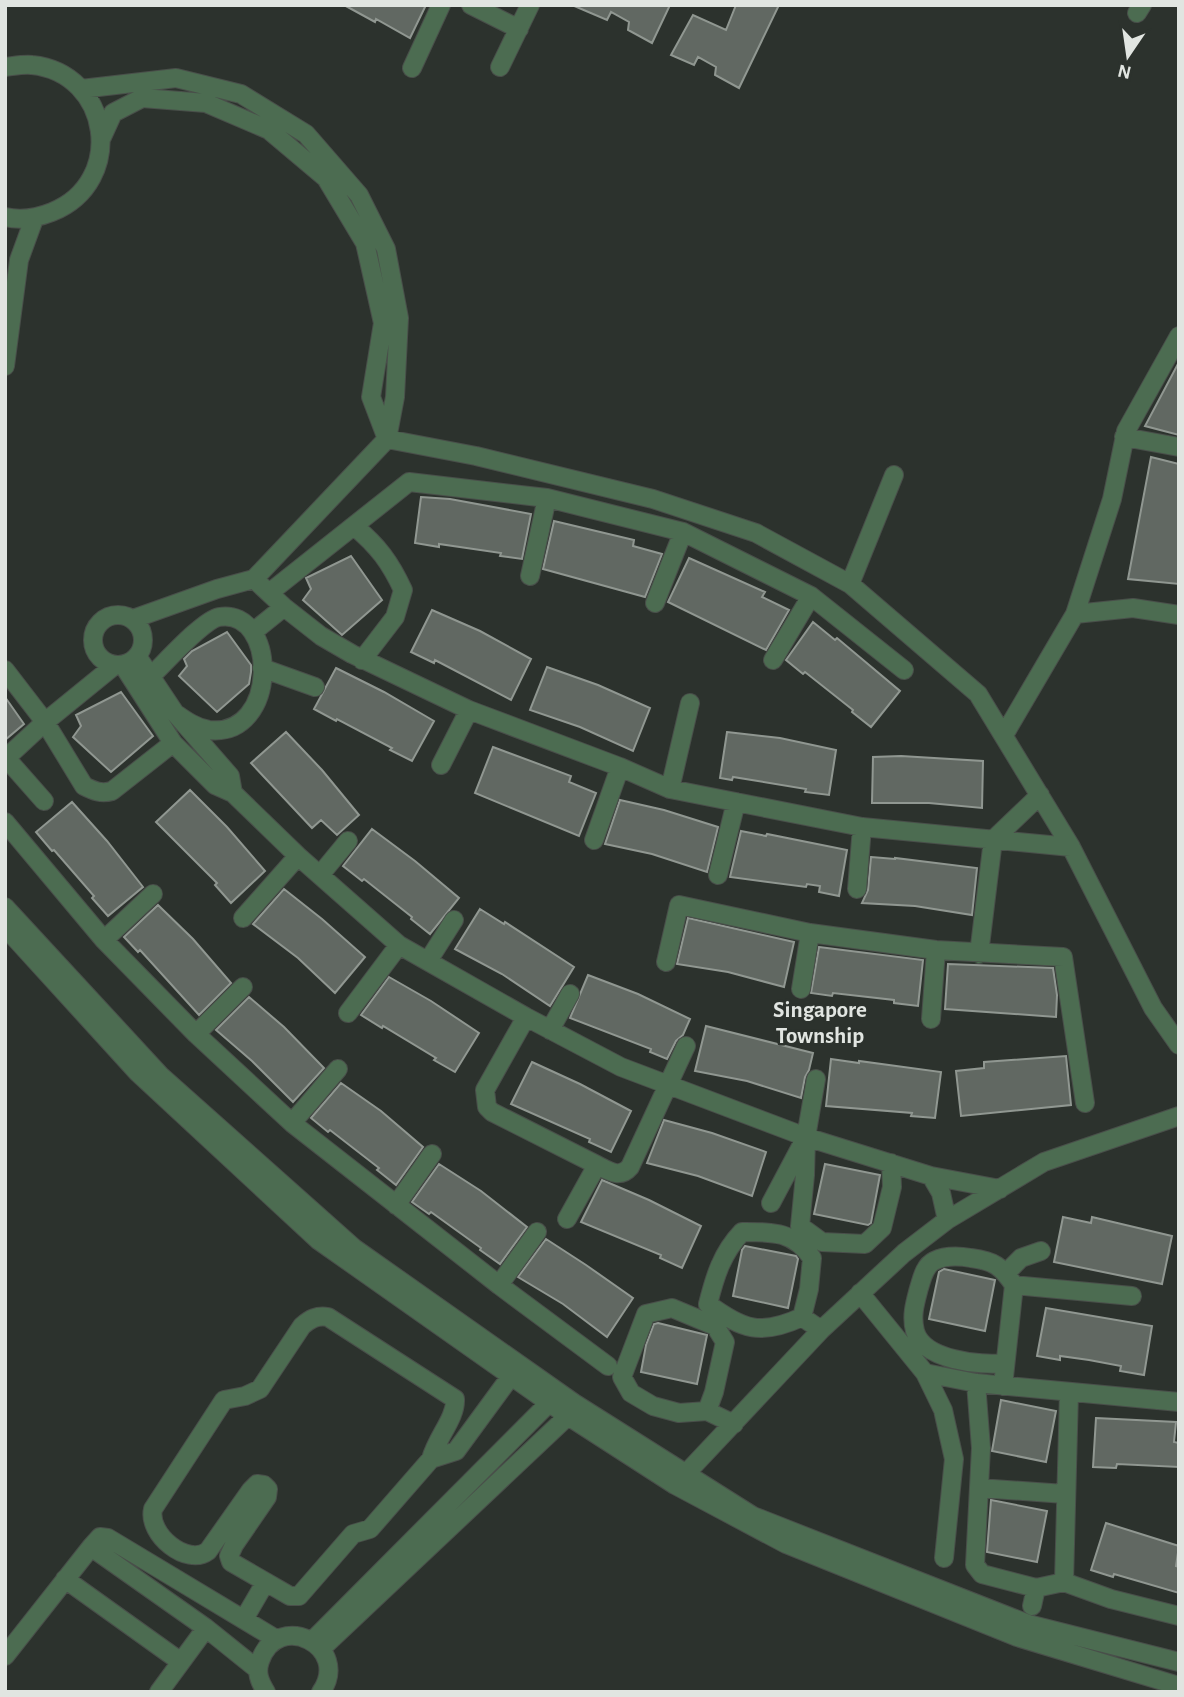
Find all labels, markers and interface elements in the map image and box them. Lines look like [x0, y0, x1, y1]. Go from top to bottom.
north arrow [1093, 21, 1163, 91]
text: N [1116, 60, 1133, 82]
district label: Singapore Township [773, 999, 867, 1048]

